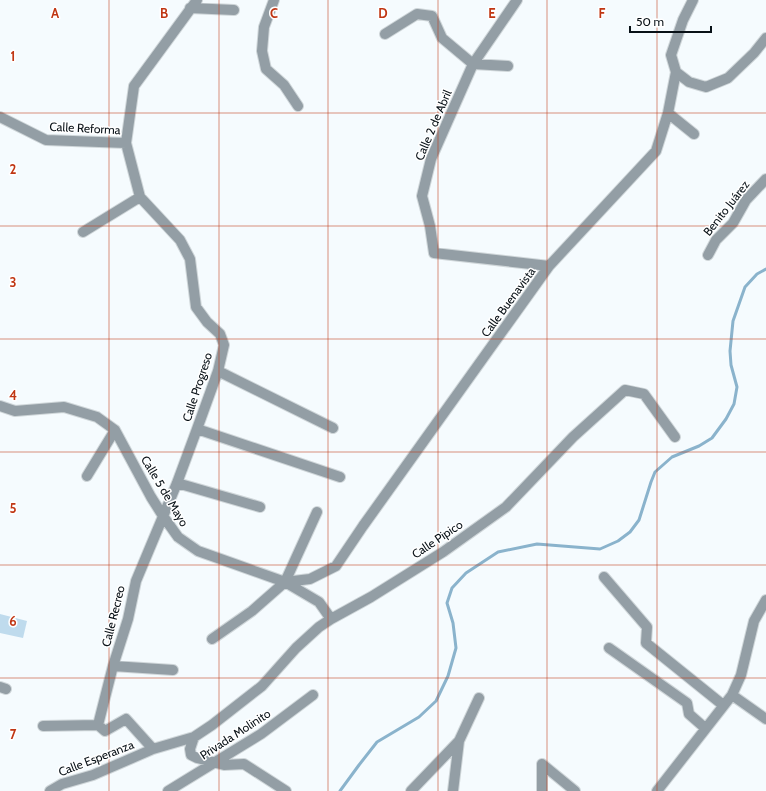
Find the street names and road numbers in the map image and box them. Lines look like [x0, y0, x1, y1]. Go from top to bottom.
street label: Calle 2 de Abril [411, 87, 455, 163]
street label: Calle Reforma [49, 119, 121, 137]
street label: Benito Juárez [700, 177, 753, 239]
street label: Calle Buenavista [478, 264, 538, 340]
street label: Calle Progreso [179, 350, 215, 424]
street label: Calle 5 de Mayo [138, 453, 192, 530]
street label: Calle Pipico [409, 516, 466, 561]
street label: Calle Recreo [98, 583, 128, 648]
street label: Privada Molinito [197, 705, 273, 762]
street label: Calle Esperanza [56, 737, 136, 779]

